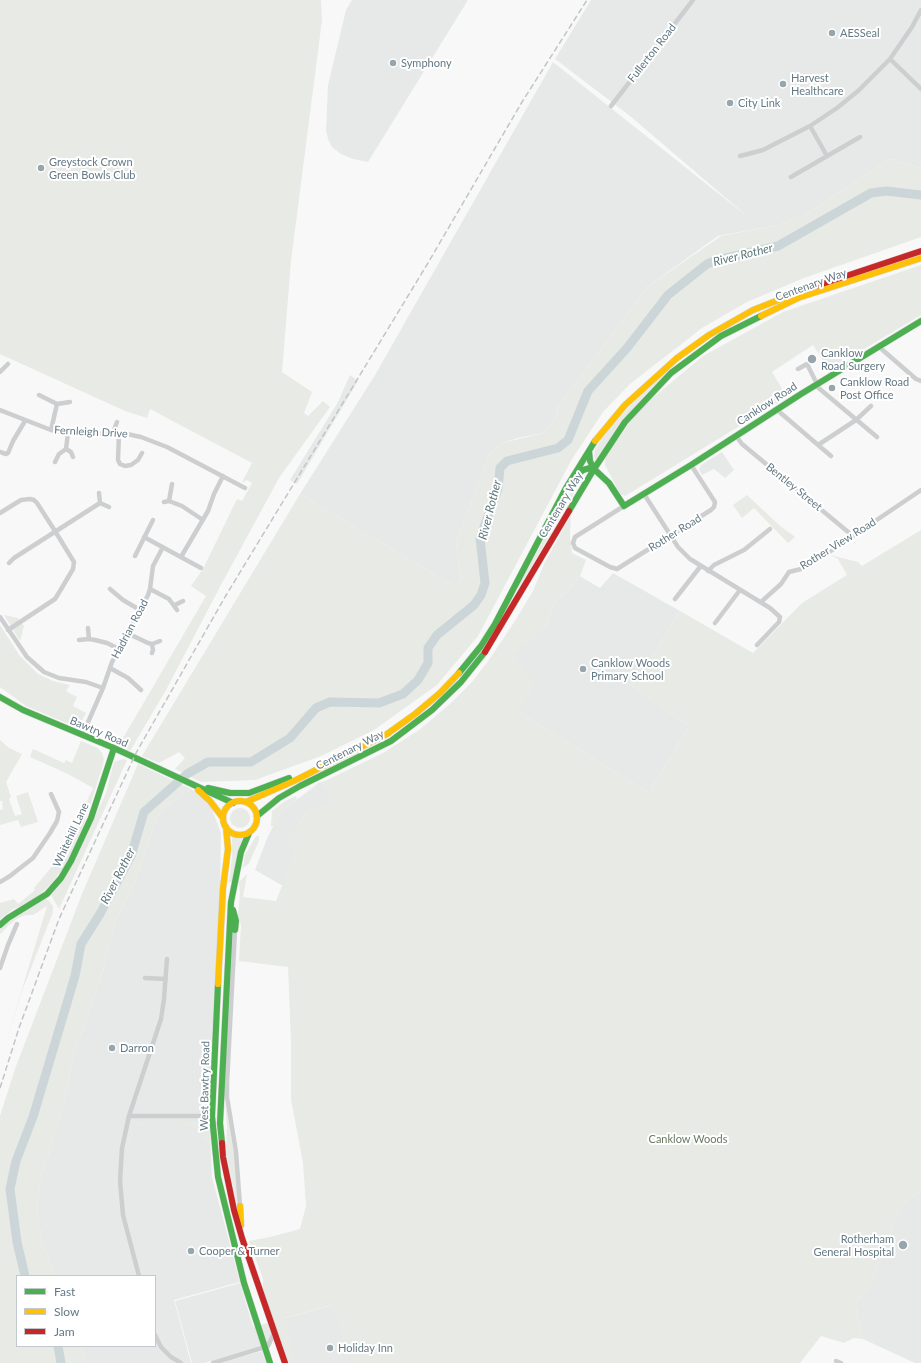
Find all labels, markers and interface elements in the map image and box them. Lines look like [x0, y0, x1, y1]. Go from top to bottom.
street label: Fullerton Road [625, 21, 679, 85]
place label: AESSeal [840, 26, 880, 40]
marker: AESSeal [827, 28, 837, 38]
place label: Symphony [401, 56, 452, 70]
marker: Symphony [388, 58, 398, 68]
place label: Harvest Healthcare [791, 71, 843, 97]
marker: Harvest Healthcare [778, 79, 788, 89]
place label: City Link [738, 96, 780, 110]
marker: City Link [725, 98, 735, 108]
place label: Greystock Crown Green Bowls Club [49, 155, 136, 181]
marker: Greystock Crown Green Bowls Club [36, 163, 46, 173]
water label: River Rother [712, 241, 774, 269]
street label: Centenary Way [774, 266, 848, 304]
place label: Canklow Road Surgery [821, 346, 885, 372]
marker: Canklow Road Surgery [806, 353, 818, 365]
place label: Canklow Road Post Office [840, 375, 909, 401]
street label: Canklow Road [734, 380, 800, 428]
marker: Canklow Road Post Office [827, 383, 837, 393]
street label: Fernleigh Drive [54, 423, 128, 441]
street label: Bentley Street [763, 460, 825, 514]
street label: Centenary Way [536, 470, 586, 540]
water label: River Rother [476, 479, 504, 541]
street label: Rother Road [646, 512, 704, 554]
street label: Rother View Road [798, 515, 878, 573]
street label: Hadrian Road [109, 597, 151, 661]
place label: Canklow Woods Primary School [591, 656, 670, 682]
marker: Canklow Woods Primary School [578, 664, 588, 674]
street label: Bawtry Road [68, 714, 130, 750]
street label: Centenary Way [314, 727, 386, 773]
street label: Whitehill Lane [50, 801, 92, 869]
water label: River Rother [98, 845, 138, 907]
place label: Darron [120, 1041, 154, 1055]
street label: West Bawtry Road [198, 1041, 212, 1131]
marker: Darron [107, 1043, 117, 1053]
park label: Canklow Woods [649, 1132, 727, 1146]
place label: Rotherham General Hospital [813, 1232, 894, 1258]
marker: Rotherham General Hospital [897, 1239, 909, 1251]
place label: Cooper & Turner [199, 1244, 280, 1258]
marker: Cooper & Turner [186, 1246, 196, 1256]
legend [16, 1275, 156, 1347]
text: Fast [54, 1284, 75, 1299]
text: Slow [54, 1304, 79, 1319]
text: Jam [54, 1324, 75, 1339]
place label: Holiday Inn [338, 1341, 393, 1355]
marker: Holiday Inn [325, 1343, 335, 1353]

